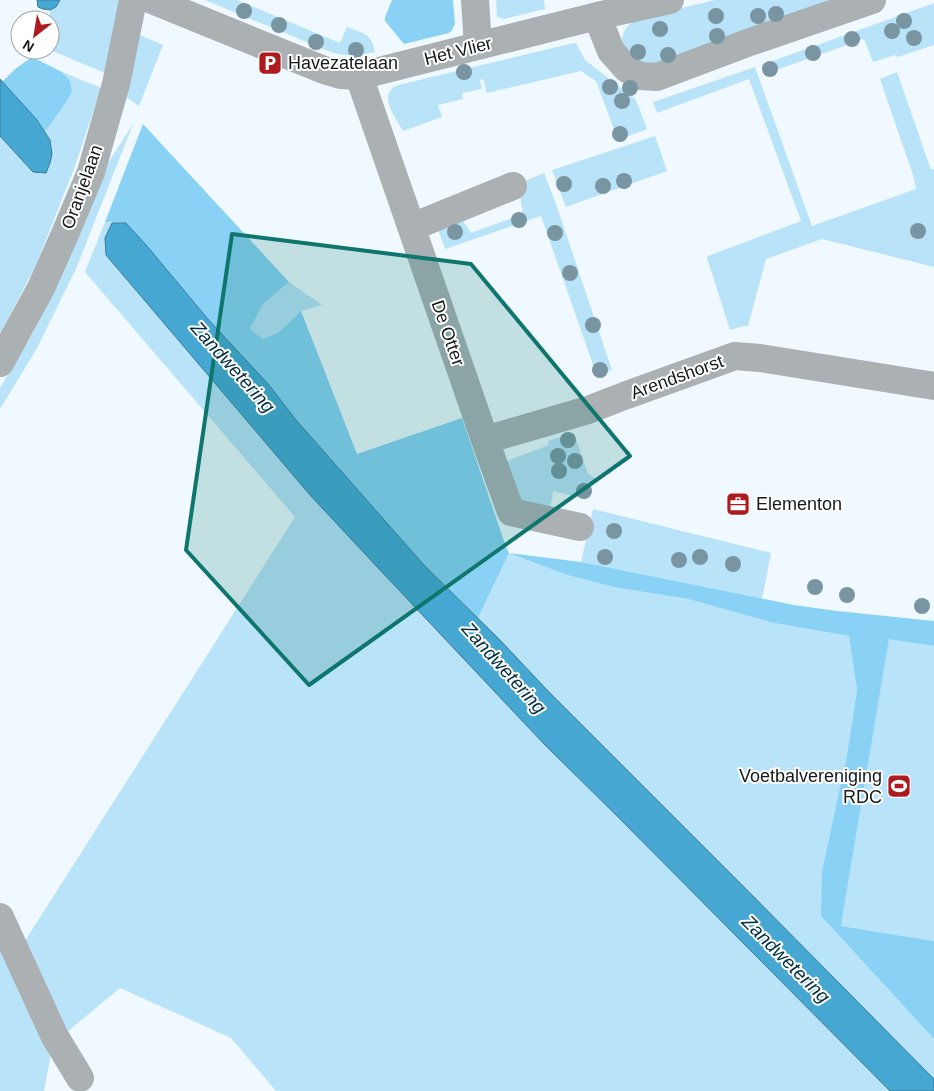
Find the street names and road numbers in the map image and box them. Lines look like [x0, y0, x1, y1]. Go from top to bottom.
street label: Het Vlier [422, 33, 494, 69]
street label: Oranjelaan [58, 142, 106, 232]
street label: De Otter [427, 298, 469, 368]
street label: Arendshorst [628, 351, 726, 403]

